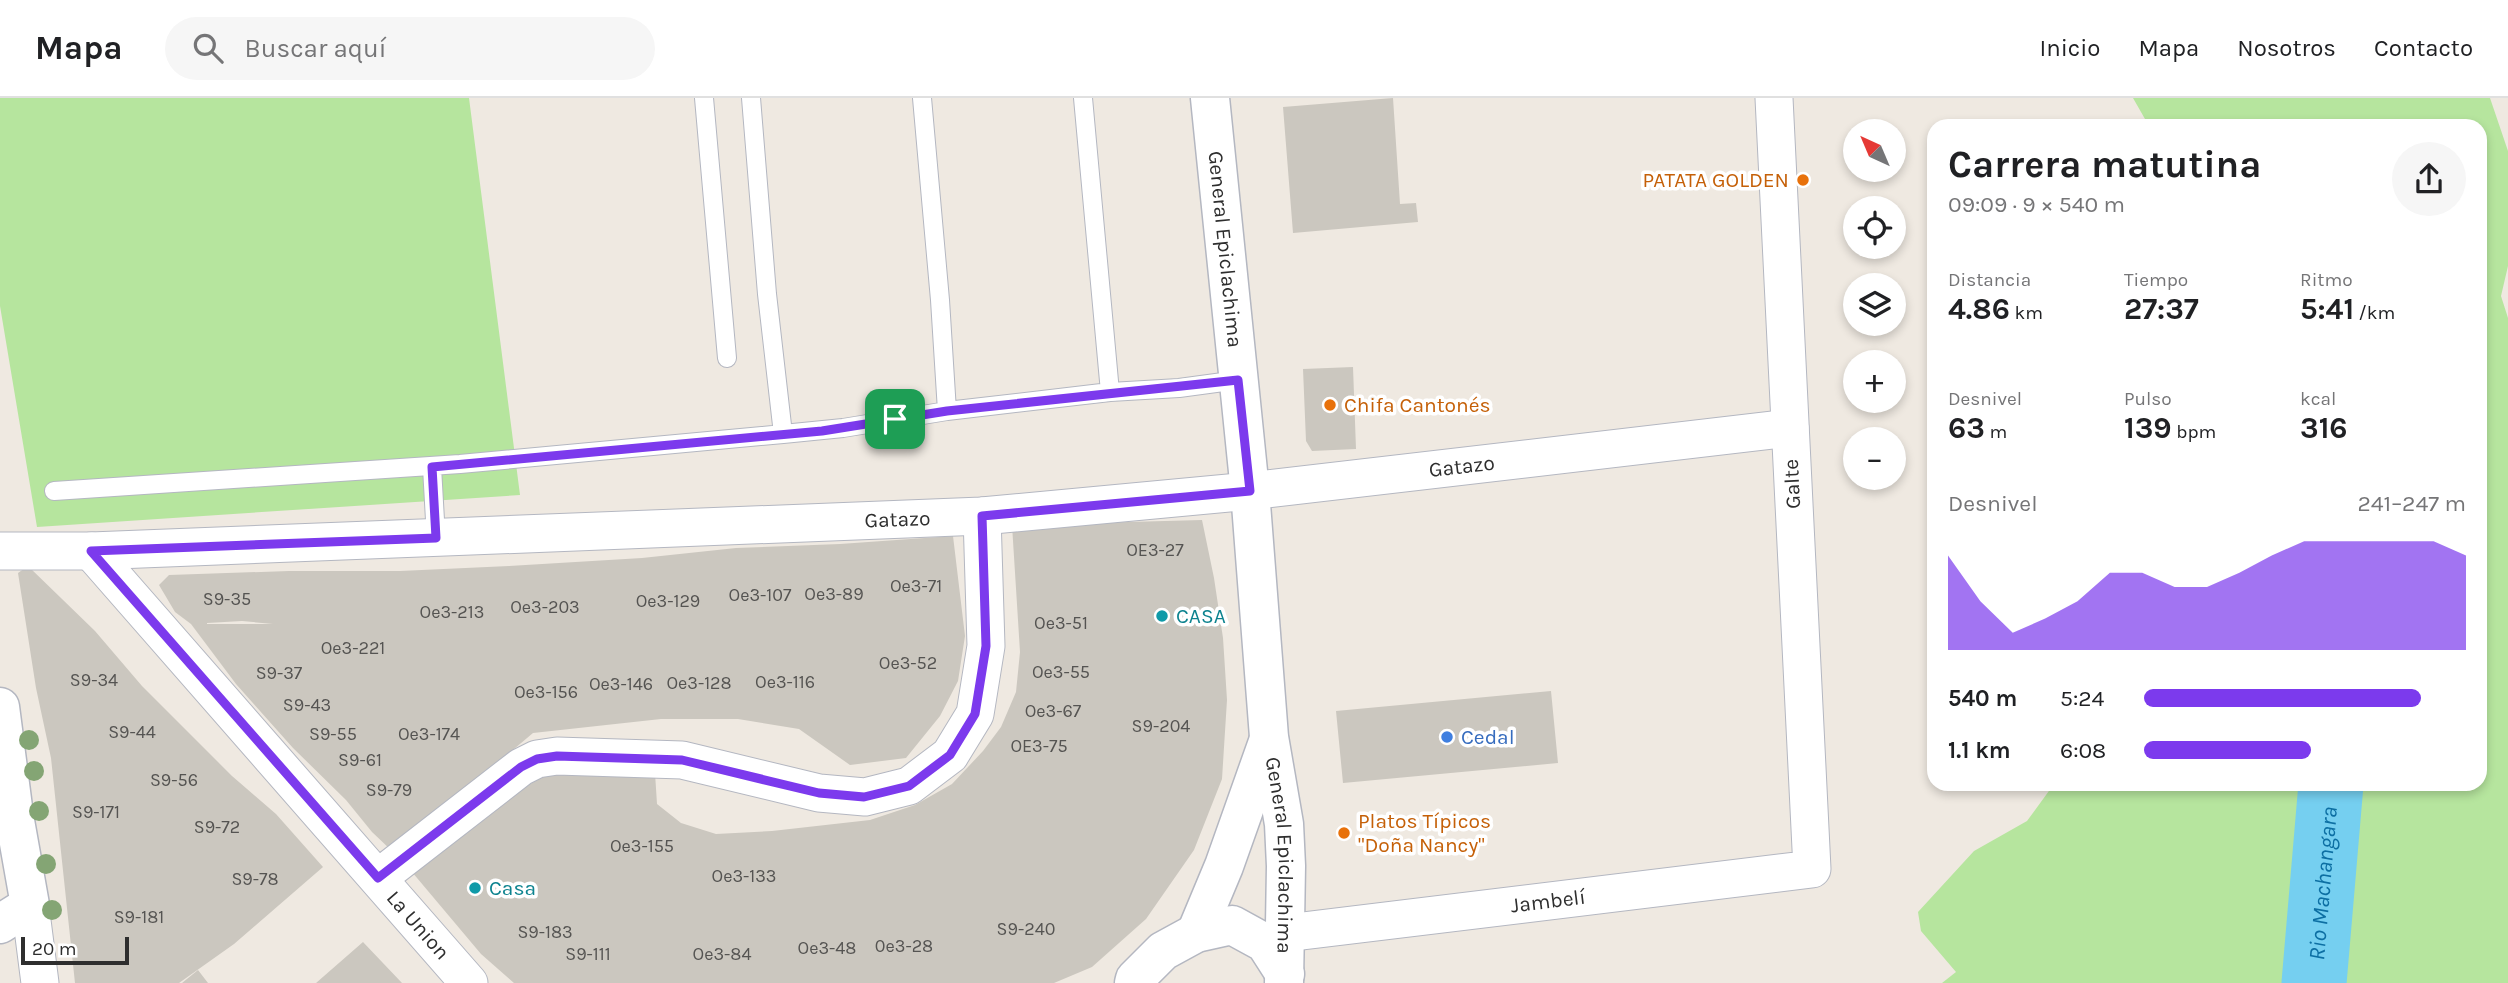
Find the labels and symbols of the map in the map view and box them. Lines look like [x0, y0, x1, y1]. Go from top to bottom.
north arrow [1843, 119, 1906, 182]
street label: General Epiclachima [1203, 150, 1247, 349]
place label: PATATA GOLDEN [1643, 168, 1789, 192]
marker: PATATA GOLDEN [1795, 172, 1811, 188]
pin [865, 389, 925, 449]
place label: Chifa Cantonés [1344, 393, 1491, 417]
marker: Chifa Cantonés [1322, 397, 1338, 413]
street label: Gatazo [1428, 451, 1496, 482]
street label: Galte [1779, 459, 1805, 509]
street label: Gatazo [864, 506, 931, 533]
house number: OE3-27 [1126, 539, 1184, 561]
house number: Oe3-71 [890, 575, 942, 597]
house number: Oe3-89 [804, 583, 864, 605]
house number: Oe3-107 [729, 584, 792, 606]
house number: S9-35 [203, 588, 251, 610]
house number: Oe3-129 [636, 590, 700, 612]
house number: Oe3-203 [510, 596, 580, 618]
house number: Oe3-213 [420, 601, 484, 623]
place label: CASA [1176, 604, 1226, 628]
marker: CASA [1154, 608, 1170, 624]
house number: Oe3-51 [1034, 612, 1088, 634]
house number: Oe3-221 [321, 637, 385, 659]
house number: Oe3-52 [879, 652, 937, 674]
house number: Oe3-55 [1032, 661, 1090, 683]
house number: S9-37 [256, 662, 303, 684]
house number: S9-34 [70, 669, 118, 691]
house number: Oe3-116 [755, 671, 815, 693]
house number: Oe3-128 [666, 672, 732, 694]
house number: Oe3-146 [589, 673, 653, 695]
house number: Oe3-156 [514, 681, 578, 703]
house number: S9-43 [283, 694, 331, 716]
house number: Oe3-67 [1025, 700, 1082, 722]
house number: S9-204 [1132, 715, 1190, 737]
house number: S9-44 [108, 721, 156, 743]
house number: S9-55 [309, 723, 357, 745]
house number: Oe3-174 [398, 723, 460, 745]
place label: Cedal [1461, 725, 1515, 749]
marker: Cedal [1439, 729, 1455, 745]
house number: OE3-75 [1010, 735, 1068, 757]
house number: S9-61 [338, 749, 382, 771]
street label: General Epiclachima [1261, 755, 1298, 954]
house number: S9-56 [150, 769, 198, 791]
house number: S9-79 [366, 779, 412, 801]
house number: S9-171 [72, 801, 120, 823]
water label: Rio Machangara [2302, 805, 2343, 961]
place label: Platos Típicos "Doña Nancy" [1358, 809, 1491, 857]
house number: S9-72 [194, 816, 240, 838]
marker: Platos Típicos "Doña Nancy" [1336, 825, 1352, 841]
house number: Oe3-155 [610, 835, 674, 857]
house number: Oe3-133 [712, 865, 776, 887]
house number: S9-78 [231, 868, 279, 890]
place label: Casa [489, 876, 536, 900]
marker: Casa [467, 880, 483, 896]
street label: Jambelí [1509, 885, 1588, 918]
street label: La Union [382, 886, 455, 964]
house number: S9-181 [114, 906, 164, 928]
house number: S9-240 [997, 918, 1055, 940]
house number: S9-183 [517, 921, 573, 943]
scale bar [21, 934, 130, 966]
house number: 0e3-28 [875, 935, 933, 957]
house number: Oe3-48 [798, 937, 856, 959]
house number: S9-111 [565, 943, 611, 965]
house number: Oe3-84 [693, 943, 751, 965]

